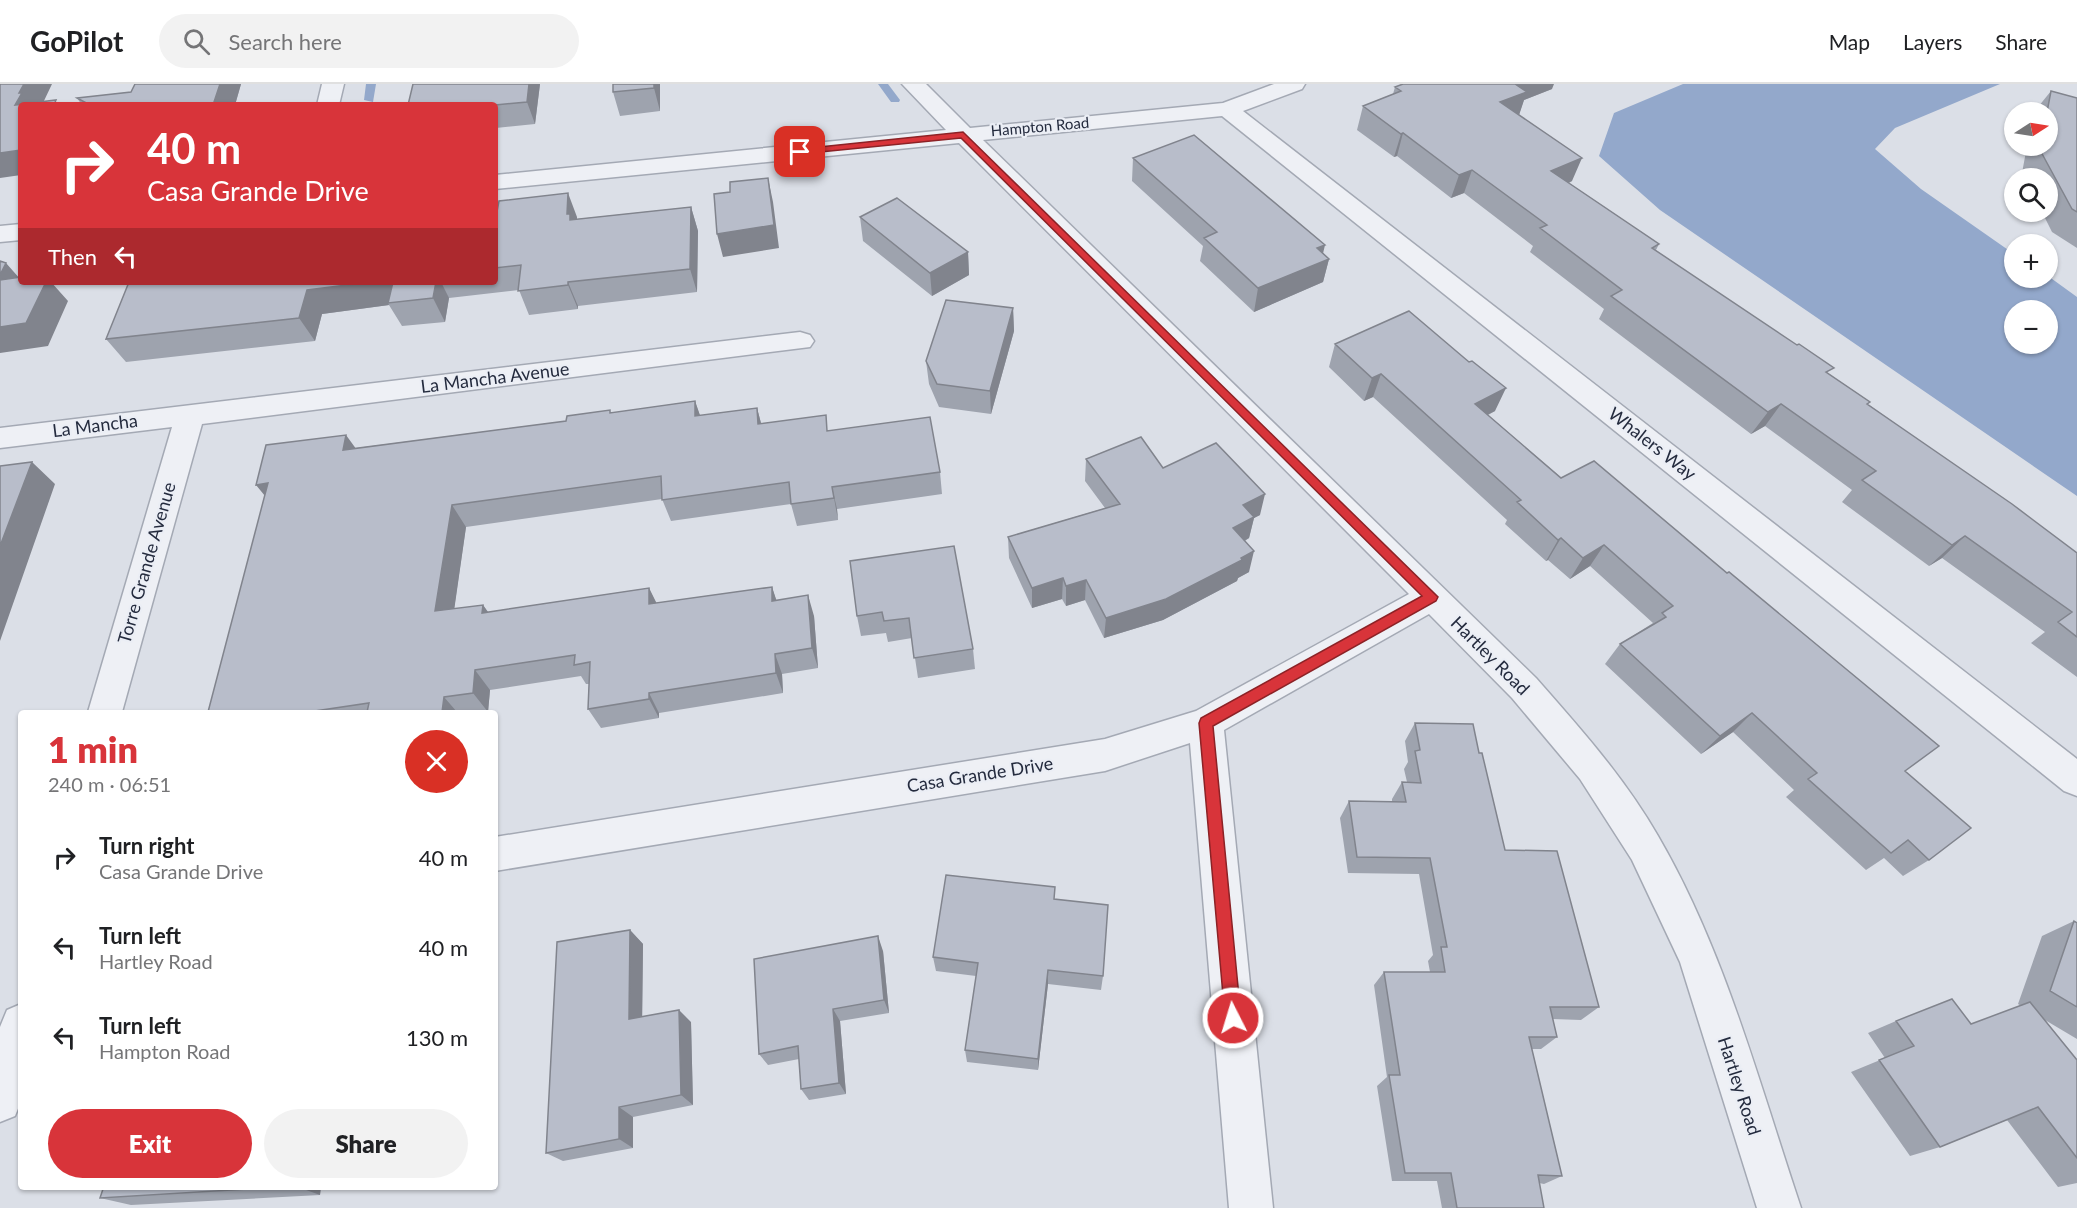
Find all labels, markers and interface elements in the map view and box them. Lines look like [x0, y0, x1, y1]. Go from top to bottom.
search box [159, 14, 579, 68]
text: GoPilot [30, 24, 123, 58]
icon: search [180, 25, 213, 58]
text: Search here [228, 28, 342, 55]
text: Map [1829, 29, 1870, 54]
text: Layers [1903, 29, 1962, 54]
text: Share [1995, 29, 2047, 54]
north arrow [2004, 102, 2058, 156]
map controls [2004, 102, 2058, 354]
street label: Hampton Road [990, 113, 1090, 139]
text: 40 m [147, 123, 241, 173]
icon: right [48, 126, 126, 204]
pin [774, 126, 825, 177]
icon: arrive [783, 135, 816, 168]
button: search [2004, 168, 2058, 222]
text: Casa Grande Drive [147, 174, 369, 207]
button: + [2004, 234, 2058, 288]
icon: left [109, 240, 142, 273]
text: Then [48, 243, 97, 270]
button: − [2004, 300, 2058, 354]
street label: La Mancha Avenue [419, 357, 570, 397]
street label: Whalers Way [1604, 402, 1702, 485]
street label: La Mancha [51, 409, 139, 441]
street label: Torre Grande Avenue [112, 479, 180, 646]
street label: Hartley Road [1447, 611, 1535, 699]
text: 1 min [48, 727, 138, 771]
button: close [405, 730, 468, 793]
street label: Casa Grande Drive [905, 752, 1055, 796]
text: 240 m · 06:51 [48, 772, 171, 796]
text: Turn right [99, 832, 194, 859]
icon: right [48, 841, 81, 874]
text: 40 m [419, 844, 468, 871]
text: Casa Grande Drive [99, 859, 263, 883]
text: Turn left [99, 922, 181, 949]
icon: left [48, 931, 81, 964]
text: 40 m [419, 934, 468, 961]
text: Hartley Road [99, 949, 213, 973]
position arrow [1201, 986, 1265, 1050]
text: Turn left [99, 1012, 181, 1039]
icon: left [48, 1021, 81, 1054]
text: 130 m [406, 1024, 468, 1051]
street label: Hartley Road [1714, 1034, 1766, 1138]
text: Hampton Road [99, 1039, 231, 1063]
button: Exit [48, 1109, 252, 1178]
button: Share [264, 1109, 468, 1178]

